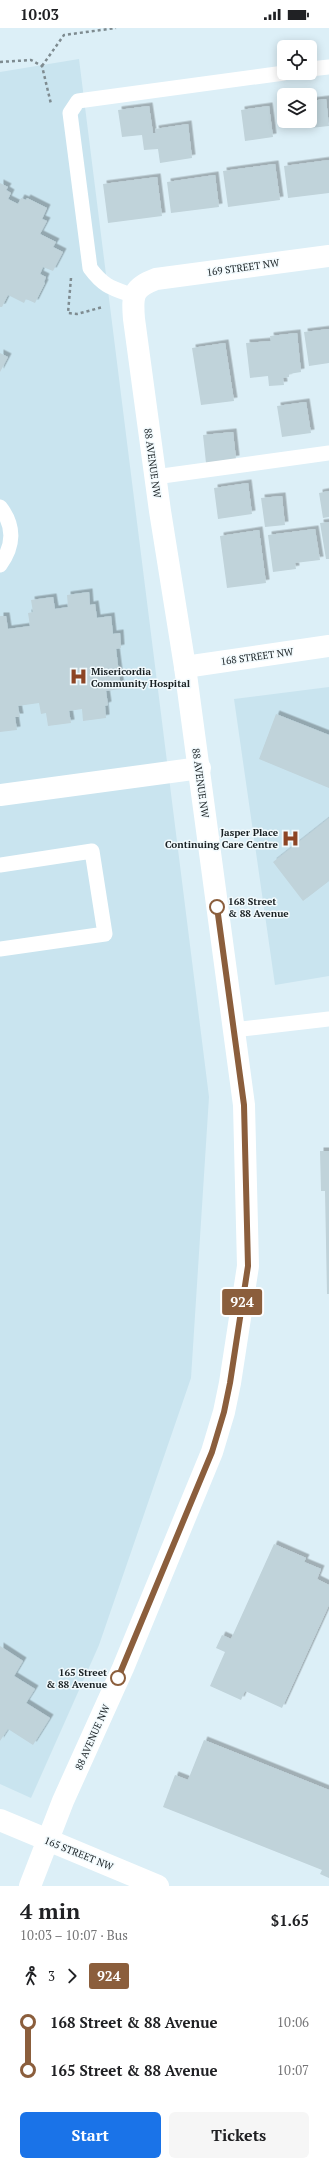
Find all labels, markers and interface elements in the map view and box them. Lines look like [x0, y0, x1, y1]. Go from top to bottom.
text: 10:03 [20, 4, 59, 24]
map controls [277, 40, 317, 128]
button: locate [277, 40, 317, 80]
button: layers [277, 88, 317, 128]
street label: 169 STREET NW [206, 256, 281, 279]
street label: 88 AVENUE NW [141, 427, 164, 499]
street label: 168 STREET NW [220, 645, 295, 668]
place label: Misericordia Community Hospital [91, 665, 191, 690]
hospital icon: Misericordia Community Hospital [68, 667, 88, 687]
street label: 88 AVENUE NW [189, 747, 212, 819]
place label: Jasper Place Continuing Care Centre [165, 826, 279, 851]
hospital icon: Jasper Place Continuing Care Centre [281, 828, 301, 848]
place label: 168 Street & 88 Avenue [228, 895, 289, 920]
marker: 168 Street & 88 Avenue [209, 899, 225, 915]
line badge: 924 [219, 1289, 265, 1315]
text: 924 [230, 1292, 254, 1311]
place label: 165 Street & 88 Avenue [46, 1666, 108, 1691]
marker: 165 Street & 88 Avenue [110, 1670, 126, 1686]
street label: 88 AVENUE NW [72, 1702, 113, 1772]
street label: 165 STREET NW [42, 1834, 116, 1873]
text: 4 min [20, 1896, 80, 1925]
text: $1.65 [271, 1910, 309, 1930]
text: 10:03 – 10:07 · Bus [20, 1926, 128, 1944]
icon: walk [20, 1965, 42, 1987]
icon: forward [61, 1965, 83, 1987]
text: 924 [97, 1966, 121, 1985]
text: 3 [48, 1967, 55, 1985]
text: 168 Street & 88 Avenue [50, 2012, 218, 2032]
text: 10:06 [277, 2013, 309, 2031]
text: 165 Street & 88 Avenue [50, 2060, 218, 2080]
text: 10:07 [277, 2061, 309, 2079]
button: Start [20, 2112, 161, 2158]
button: Tickets [169, 2112, 309, 2158]

